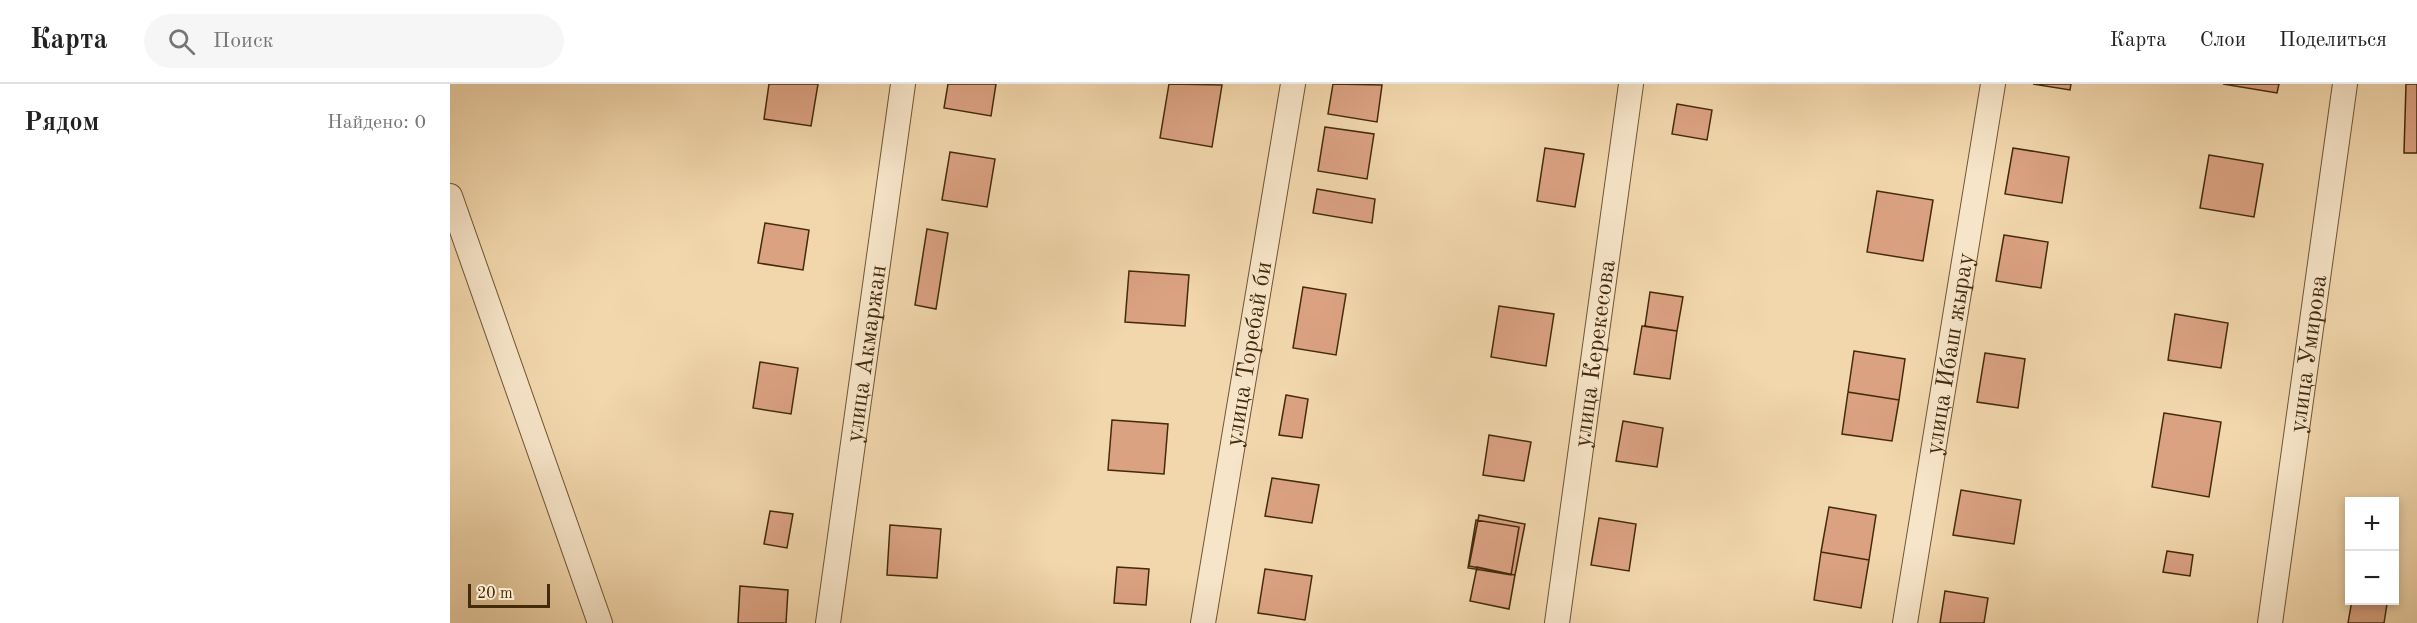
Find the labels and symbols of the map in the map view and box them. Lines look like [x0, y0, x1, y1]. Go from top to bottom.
street label: улица Ибаш жырау [1923, 251, 1979, 457]
street label: улица Керекесова [1571, 258, 1621, 449]
street label: улица Торебай би [1223, 260, 1277, 448]
street label: улица Акмаржан [843, 264, 892, 444]
street label: улица Умирова [2287, 273, 2332, 434]
scale bar [468, 581, 550, 608]

